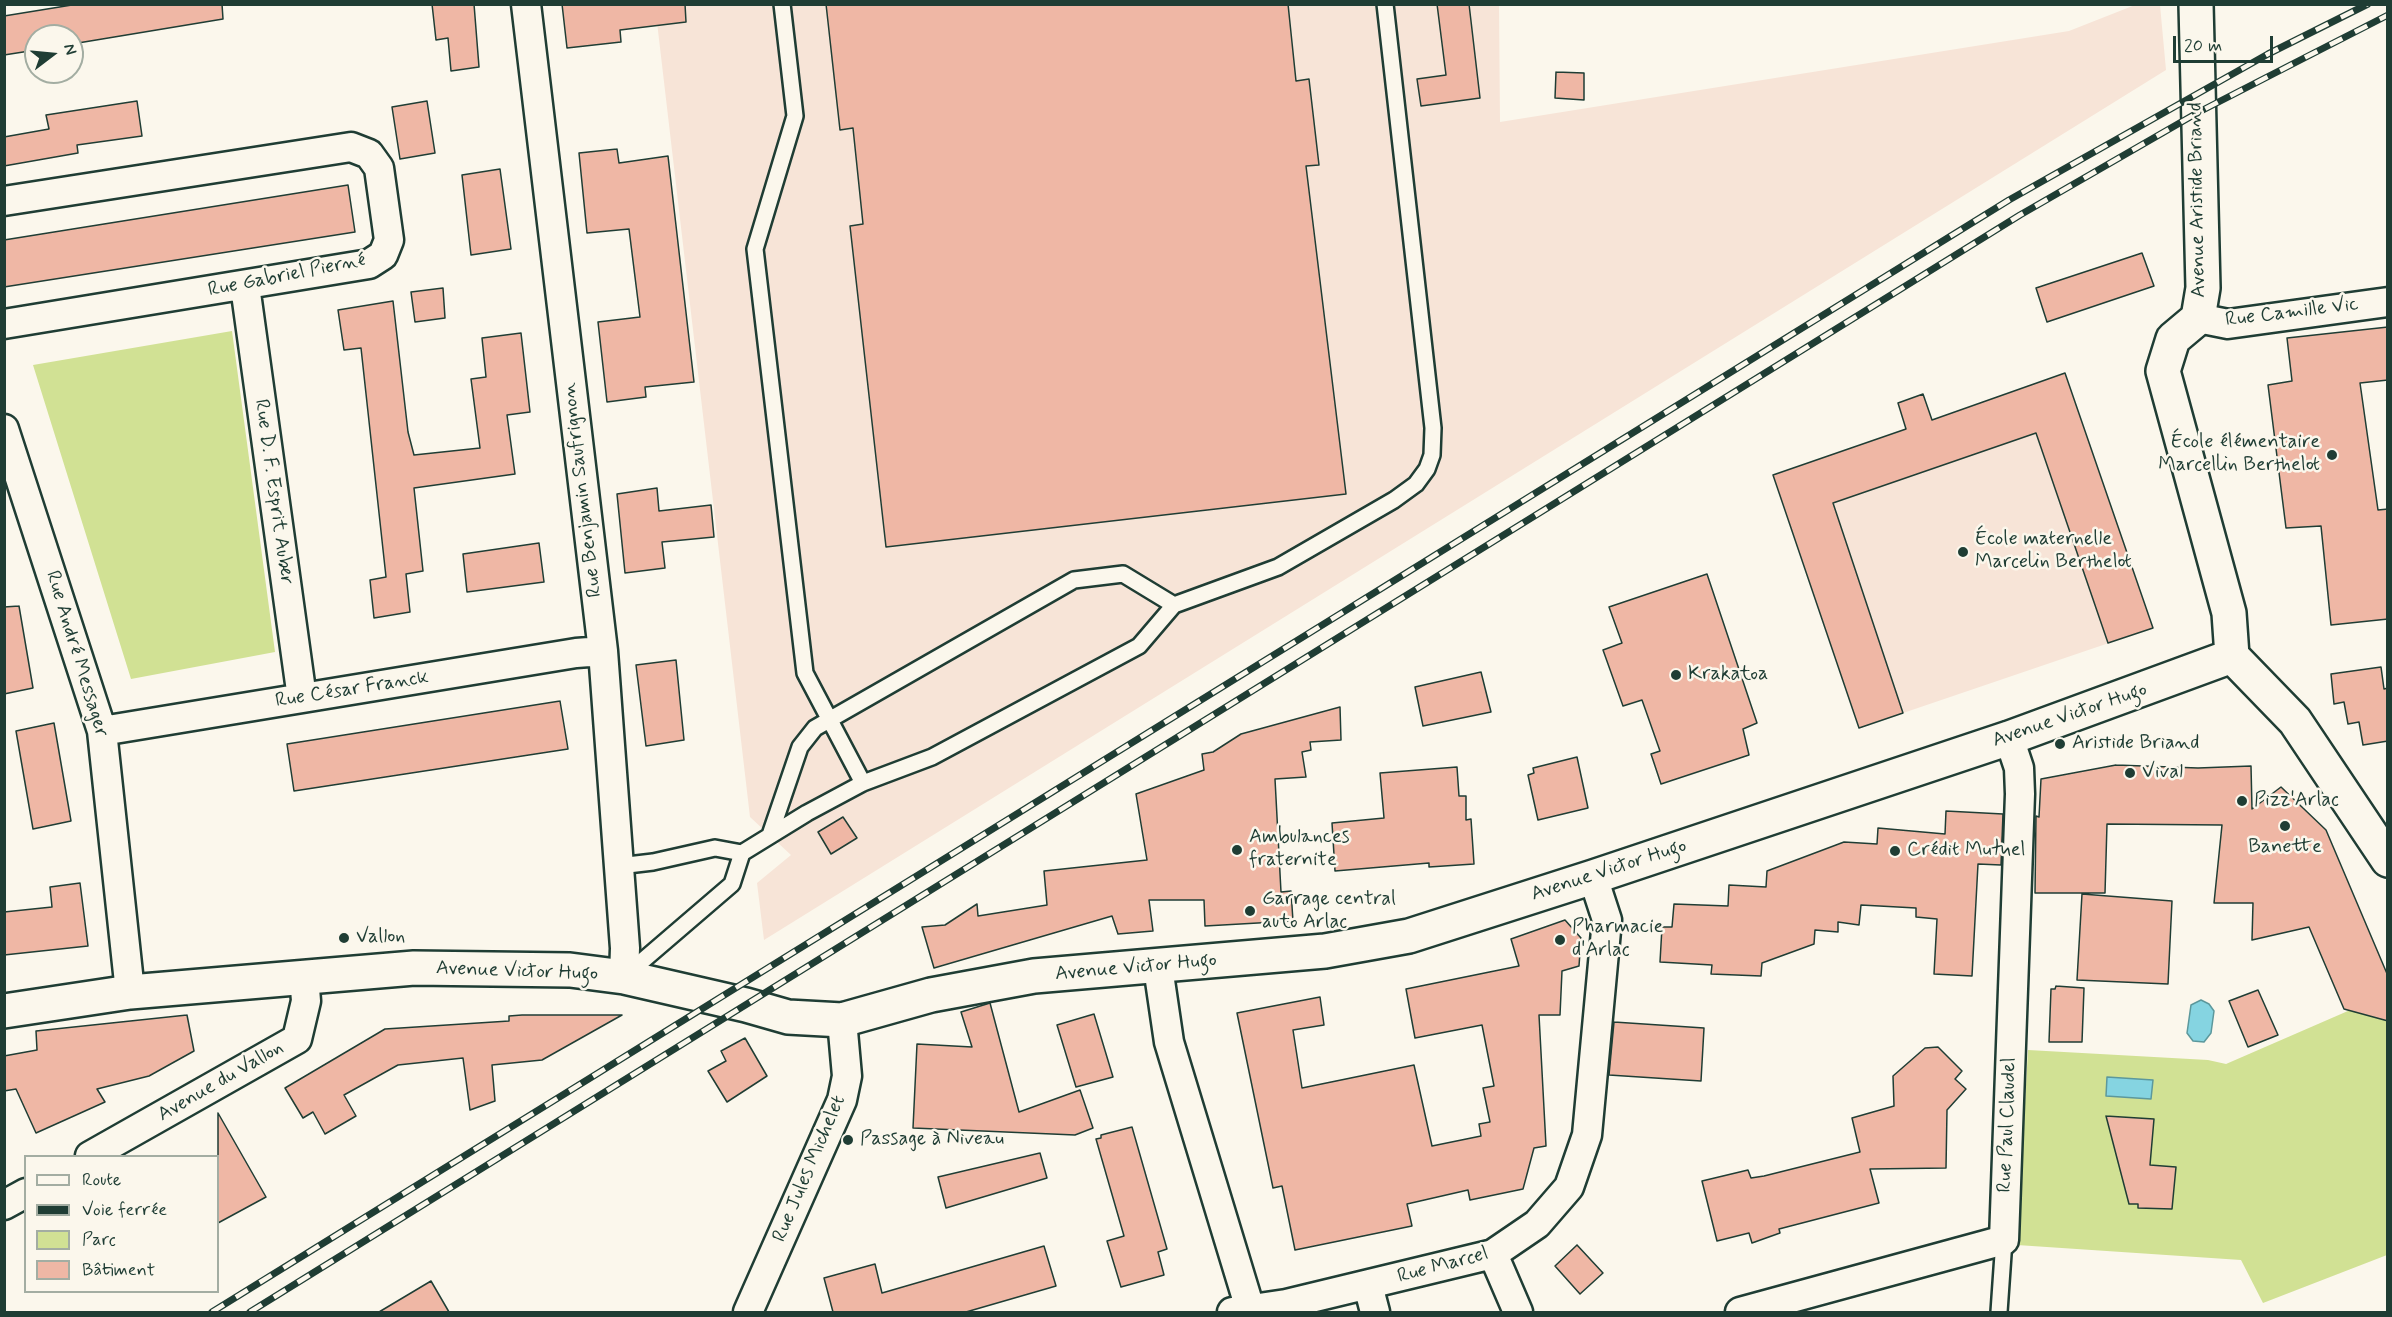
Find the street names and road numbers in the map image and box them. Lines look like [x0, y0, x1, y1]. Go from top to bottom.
street label: Avenue Aristide Briand [2184, 102, 2212, 298]
street label: Rue Gabriel Pierné [206, 249, 368, 303]
street label: Rue Camille Vic [2224, 293, 2360, 333]
street label: Rue Benjamin Saufrignon [558, 381, 608, 599]
street label: Rue D. F. Esprit Auber [248, 398, 298, 586]
street label: Rue André Messager [39, 568, 113, 740]
street label: Rue César Franck [274, 666, 430, 714]
street label: Avenue Victor Hugo [1989, 678, 2151, 754]
street label: Avenue Victor Hugo [1528, 835, 1690, 907]
street label: Avenue Victor Hugo [1054, 949, 1218, 987]
street label: Avenue Victor Hugo [436, 957, 598, 987]
street label: Avenue du Vallon [154, 1036, 288, 1128]
street label: Rue Paul Claudel [1994, 1057, 2022, 1193]
street label: Rue Jules Michelet [768, 1092, 852, 1246]
street label: Rue Marcel [1395, 1242, 1491, 1290]

